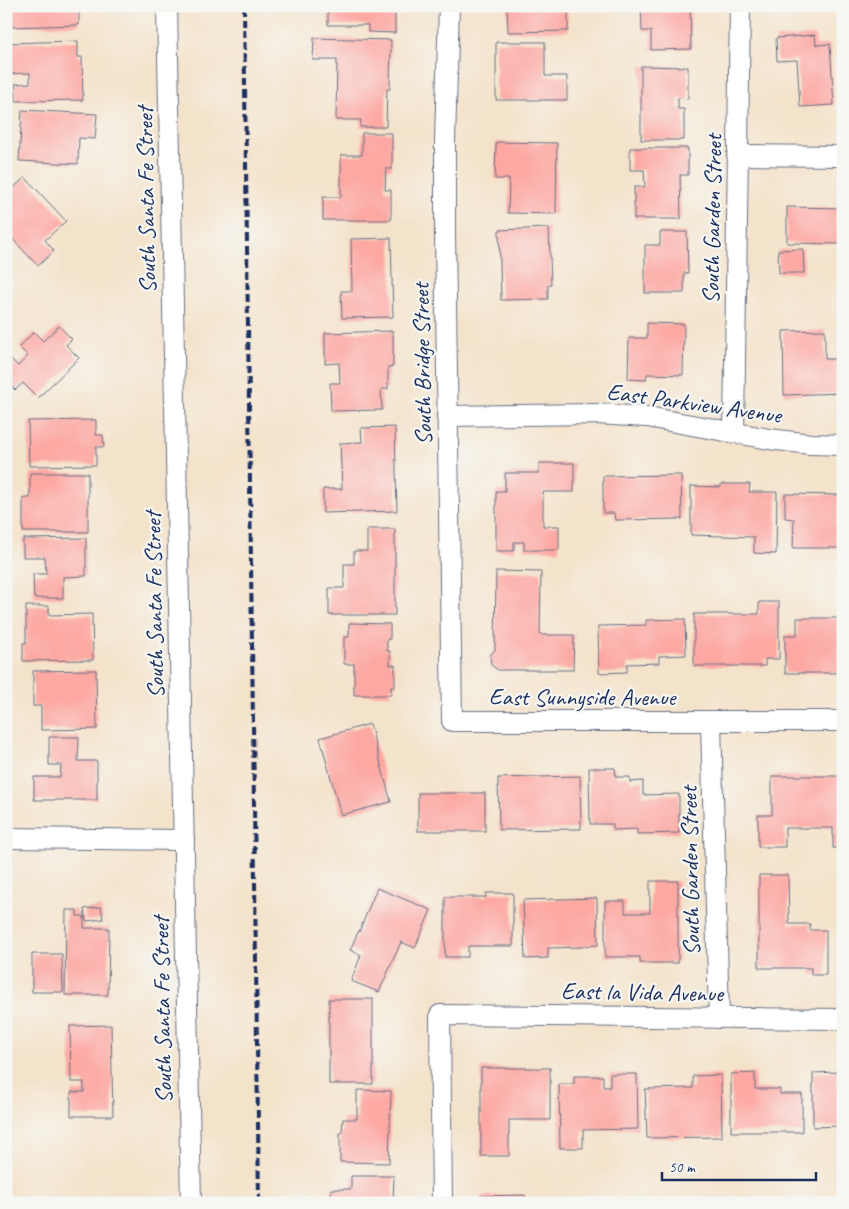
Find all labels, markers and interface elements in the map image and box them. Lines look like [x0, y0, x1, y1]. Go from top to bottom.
street label: South Santa Fe Street [129, 103, 163, 294]
street label: South Garden Street [696, 132, 729, 304]
street label: South Bridge Street [406, 281, 438, 445]
street label: East Parkview Avenue [605, 376, 785, 430]
street label: South Santa Fe Street [137, 508, 171, 699]
street label: East Sunnyside Avenue [489, 682, 677, 712]
street label: South Garden Street [673, 784, 706, 956]
street label: South Santa Fe Street [145, 913, 179, 1104]
street label: East la Vida Avenue [561, 976, 725, 1008]
scale bar [662, 1149, 815, 1181]
text: 50 m [669, 1158, 696, 1177]

